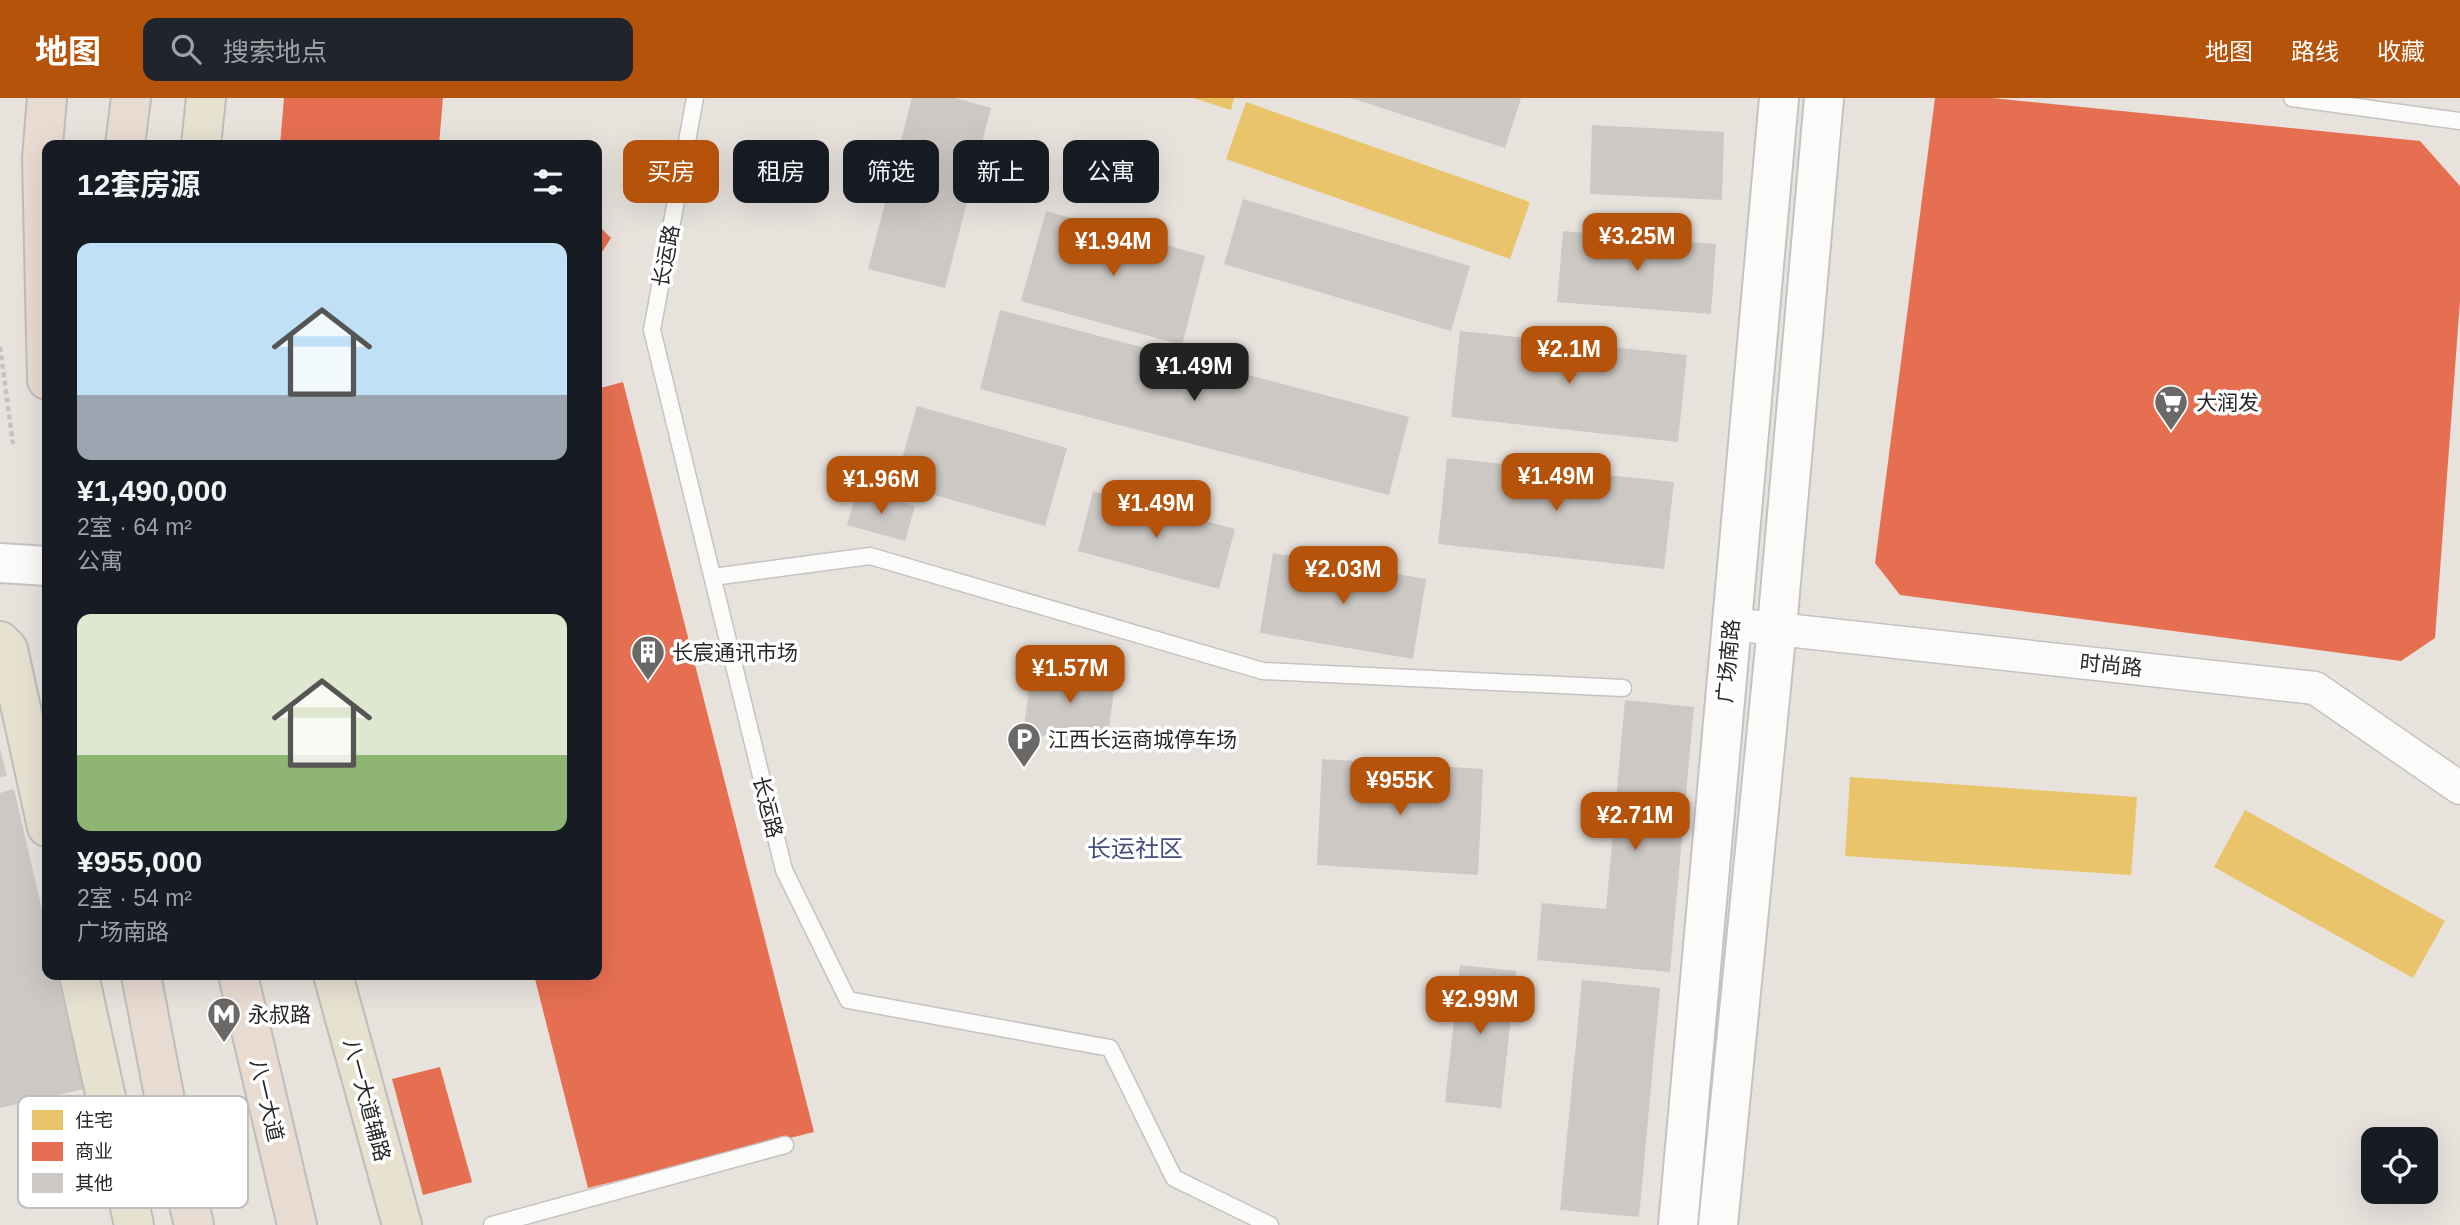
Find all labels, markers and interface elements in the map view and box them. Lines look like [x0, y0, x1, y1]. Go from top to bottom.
search box [143, 18, 633, 81]
icon: search [167, 30, 205, 68]
text: 地图 [35, 33, 101, 70]
text: 搜索地点 [223, 37, 327, 67]
text: 地图 [2205, 38, 2253, 65]
text: 路线 [2291, 38, 2339, 65]
text: 收藏 [2377, 38, 2425, 65]
chip: 买房 [623, 140, 719, 203]
chip: 租房 [733, 140, 829, 203]
chip: 筛选 [843, 140, 939, 203]
chip: 新上 [953, 140, 1049, 203]
chip: 公寓 [1063, 140, 1159, 203]
icon: filters [529, 163, 567, 201]
text: 12套房源 [77, 168, 200, 201]
pin: ¥3.25M [1580, 214, 1694, 273]
pin: ¥1.94M [1056, 218, 1170, 278]
street label: 长运路 [649, 223, 683, 289]
text: ¥3.25M [1599, 223, 1675, 249]
text: ¥1.94M [1075, 228, 1151, 254]
icon: home [259, 289, 385, 415]
pin: ¥2.1M [1520, 327, 1618, 386]
text: ¥2.1M [1537, 336, 1601, 362]
pin: ¥1.49M [1137, 344, 1251, 403]
text: ¥1.49M [1156, 353, 1232, 379]
supermarket icon: 大润发 [2152, 383, 2190, 432]
place label: 大润发 [2196, 391, 2259, 414]
pin: ¥1.49M [1499, 454, 1613, 513]
pin: ¥1.96M [824, 456, 938, 516]
text: ¥1.49M [1518, 463, 1594, 489]
text: ¥1.96M [843, 466, 919, 492]
text: ¥1,490,000 [77, 474, 227, 507]
pin: ¥1.49M [1099, 480, 1213, 540]
text: ¥1.49M [1118, 490, 1194, 516]
text: 2室 · 64 m² [77, 514, 192, 540]
pin: ¥2.03M [1286, 546, 1400, 606]
text: 公寓 [77, 548, 123, 574]
text: ¥2.03M [1305, 556, 1381, 582]
street label: 广场南路 [1713, 618, 1743, 704]
building icon: 长宸通讯市场 [629, 633, 667, 682]
place label: 长宸通讯市场 [672, 641, 798, 664]
pin: ¥1.57M [1013, 646, 1127, 705]
street label: 时尚路 [2078, 650, 2144, 680]
text: ¥1.57M [1032, 655, 1108, 681]
icon: home [259, 660, 385, 786]
parking icon: 江西长运商城停车场 [1005, 720, 1043, 769]
place label: 江西长运商城停车场 [1048, 728, 1237, 751]
pin: ¥955K [1351, 758, 1449, 817]
text: ¥955K [1366, 767, 1434, 793]
street label: 长运路 [749, 774, 787, 840]
pin: ¥2.71M [1578, 792, 1692, 852]
text: ¥2.71M [1597, 802, 1673, 828]
district label: 长运社区 [1087, 835, 1183, 862]
text: ¥955,000 [77, 845, 202, 878]
text: 2室 · 54 m² [77, 885, 192, 911]
text: 广场南路 [77, 919, 169, 945]
pin: ¥2.99M [1423, 976, 1537, 1036]
text: ¥2.99M [1442, 986, 1518, 1012]
metro station icon: 永叔路 [205, 995, 243, 1044]
place label: 永叔路 [248, 1003, 311, 1026]
street label: 八一大道辅路 [340, 1036, 394, 1164]
street label: 八一大道 [246, 1056, 288, 1144]
legend [18, 1096, 248, 1208]
text: 住宅 [75, 1110, 113, 1131]
map controls [2361, 1127, 2438, 1204]
button: locate [2361, 1127, 2438, 1204]
text: 商业 [75, 1141, 113, 1162]
text: 其他 [75, 1173, 113, 1194]

